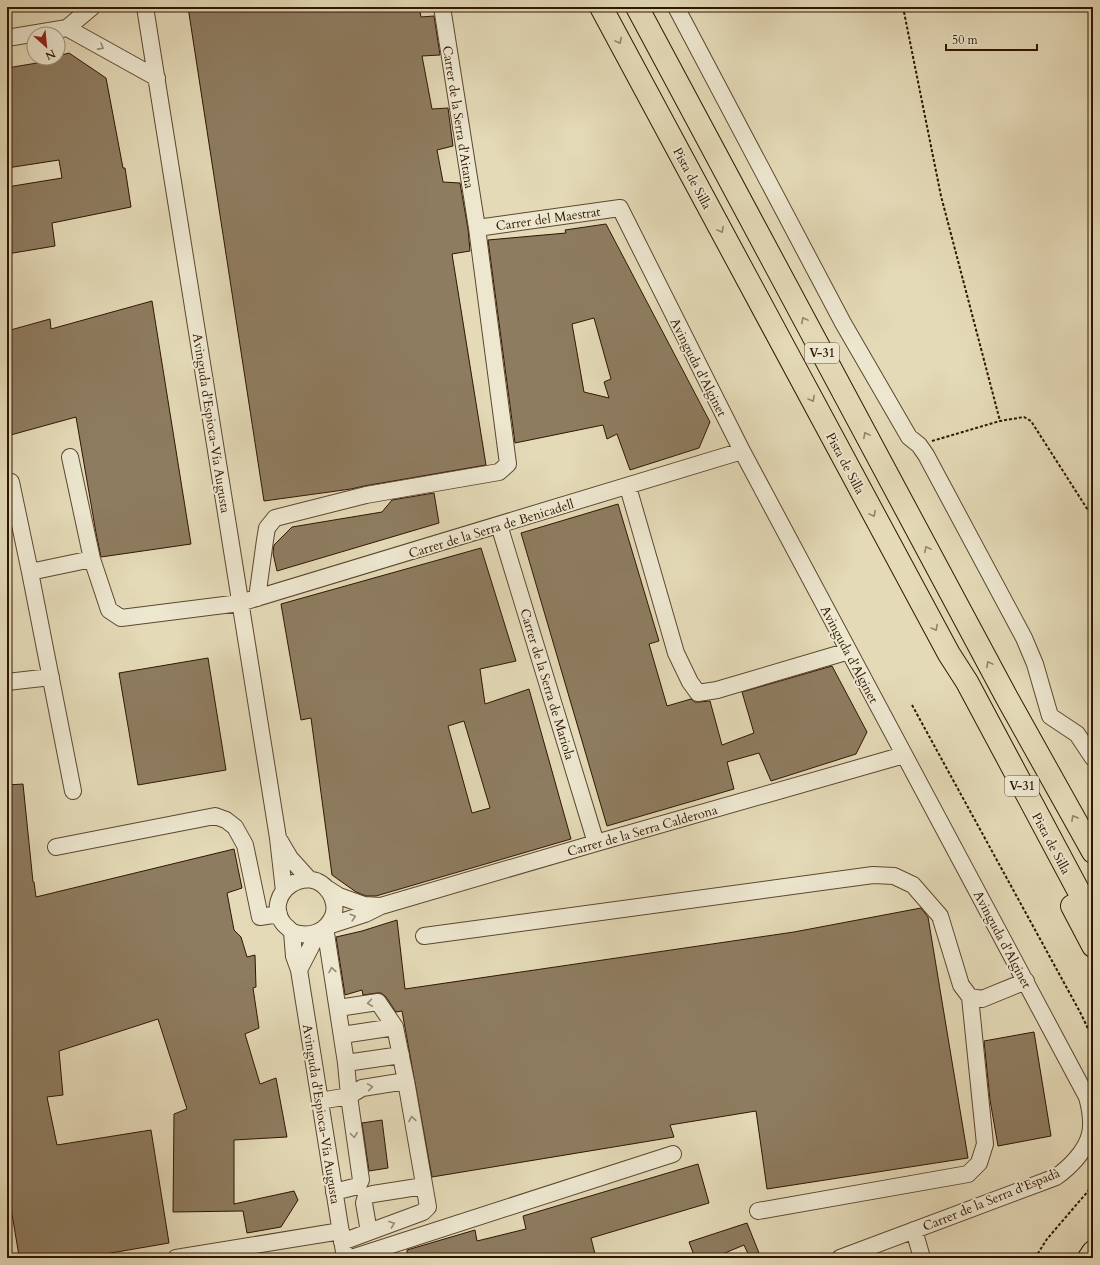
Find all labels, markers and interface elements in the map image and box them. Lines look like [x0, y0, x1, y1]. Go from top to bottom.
north arrow [26, 26, 66, 66]
scale bar [946, 26, 1037, 52]
text: 50 m [952, 32, 979, 48]
one-way arrow [615, 37, 622, 45]
one-way arrow [97, 42, 104, 49]
street label: Carrer de la Serra d'Aitana [438, 44, 478, 190]
text: N [42, 46, 58, 64]
street label: Pista de Silla [668, 144, 716, 213]
street label: Carrer del Maestrat [495, 203, 602, 235]
one-way arrow [716, 226, 723, 233]
street label: Avinguda d'Alginet [666, 315, 731, 420]
one-way arrow [802, 317, 809, 324]
street label: Avinguda d'Espioca-Vía Augusta [188, 332, 234, 515]
road number: V-31 [805, 343, 839, 363]
one-way arrow [807, 395, 814, 402]
street label: Pista de Silla [821, 429, 869, 498]
one-way arrow [863, 431, 870, 439]
street label: Carrer de la Serra de Benicadell [406, 495, 577, 563]
one-way arrow [868, 509, 876, 517]
one-way arrow [924, 546, 932, 553]
street label: Avinguda d'Alginet [816, 603, 882, 706]
street label: Carrer de la Serra de Mariola [515, 606, 579, 763]
one-way arrow [930, 624, 937, 631]
one-way arrow [986, 661, 993, 668]
road number: V-31 [1005, 776, 1039, 796]
street label: Carrer de la Serra Calderona [565, 801, 720, 861]
street label: Pista de Silla [1027, 809, 1075, 878]
one-way arrow [1071, 815, 1079, 822]
street label: Avinguda d'Alginet [969, 888, 1035, 991]
one-way arrow [350, 913, 357, 922]
one-way arrow [328, 966, 336, 973]
one-way arrow [367, 998, 373, 1007]
street label: Avinguda d'Espioca-Vía Augusta [298, 1023, 344, 1206]
one-way arrow [367, 1083, 373, 1092]
one-way arrow [408, 1116, 417, 1122]
one-way arrow [349, 1131, 358, 1138]
street label: Carrer de la Serra d'Espadà [920, 1164, 1063, 1236]
one-way arrow [388, 1220, 395, 1229]

